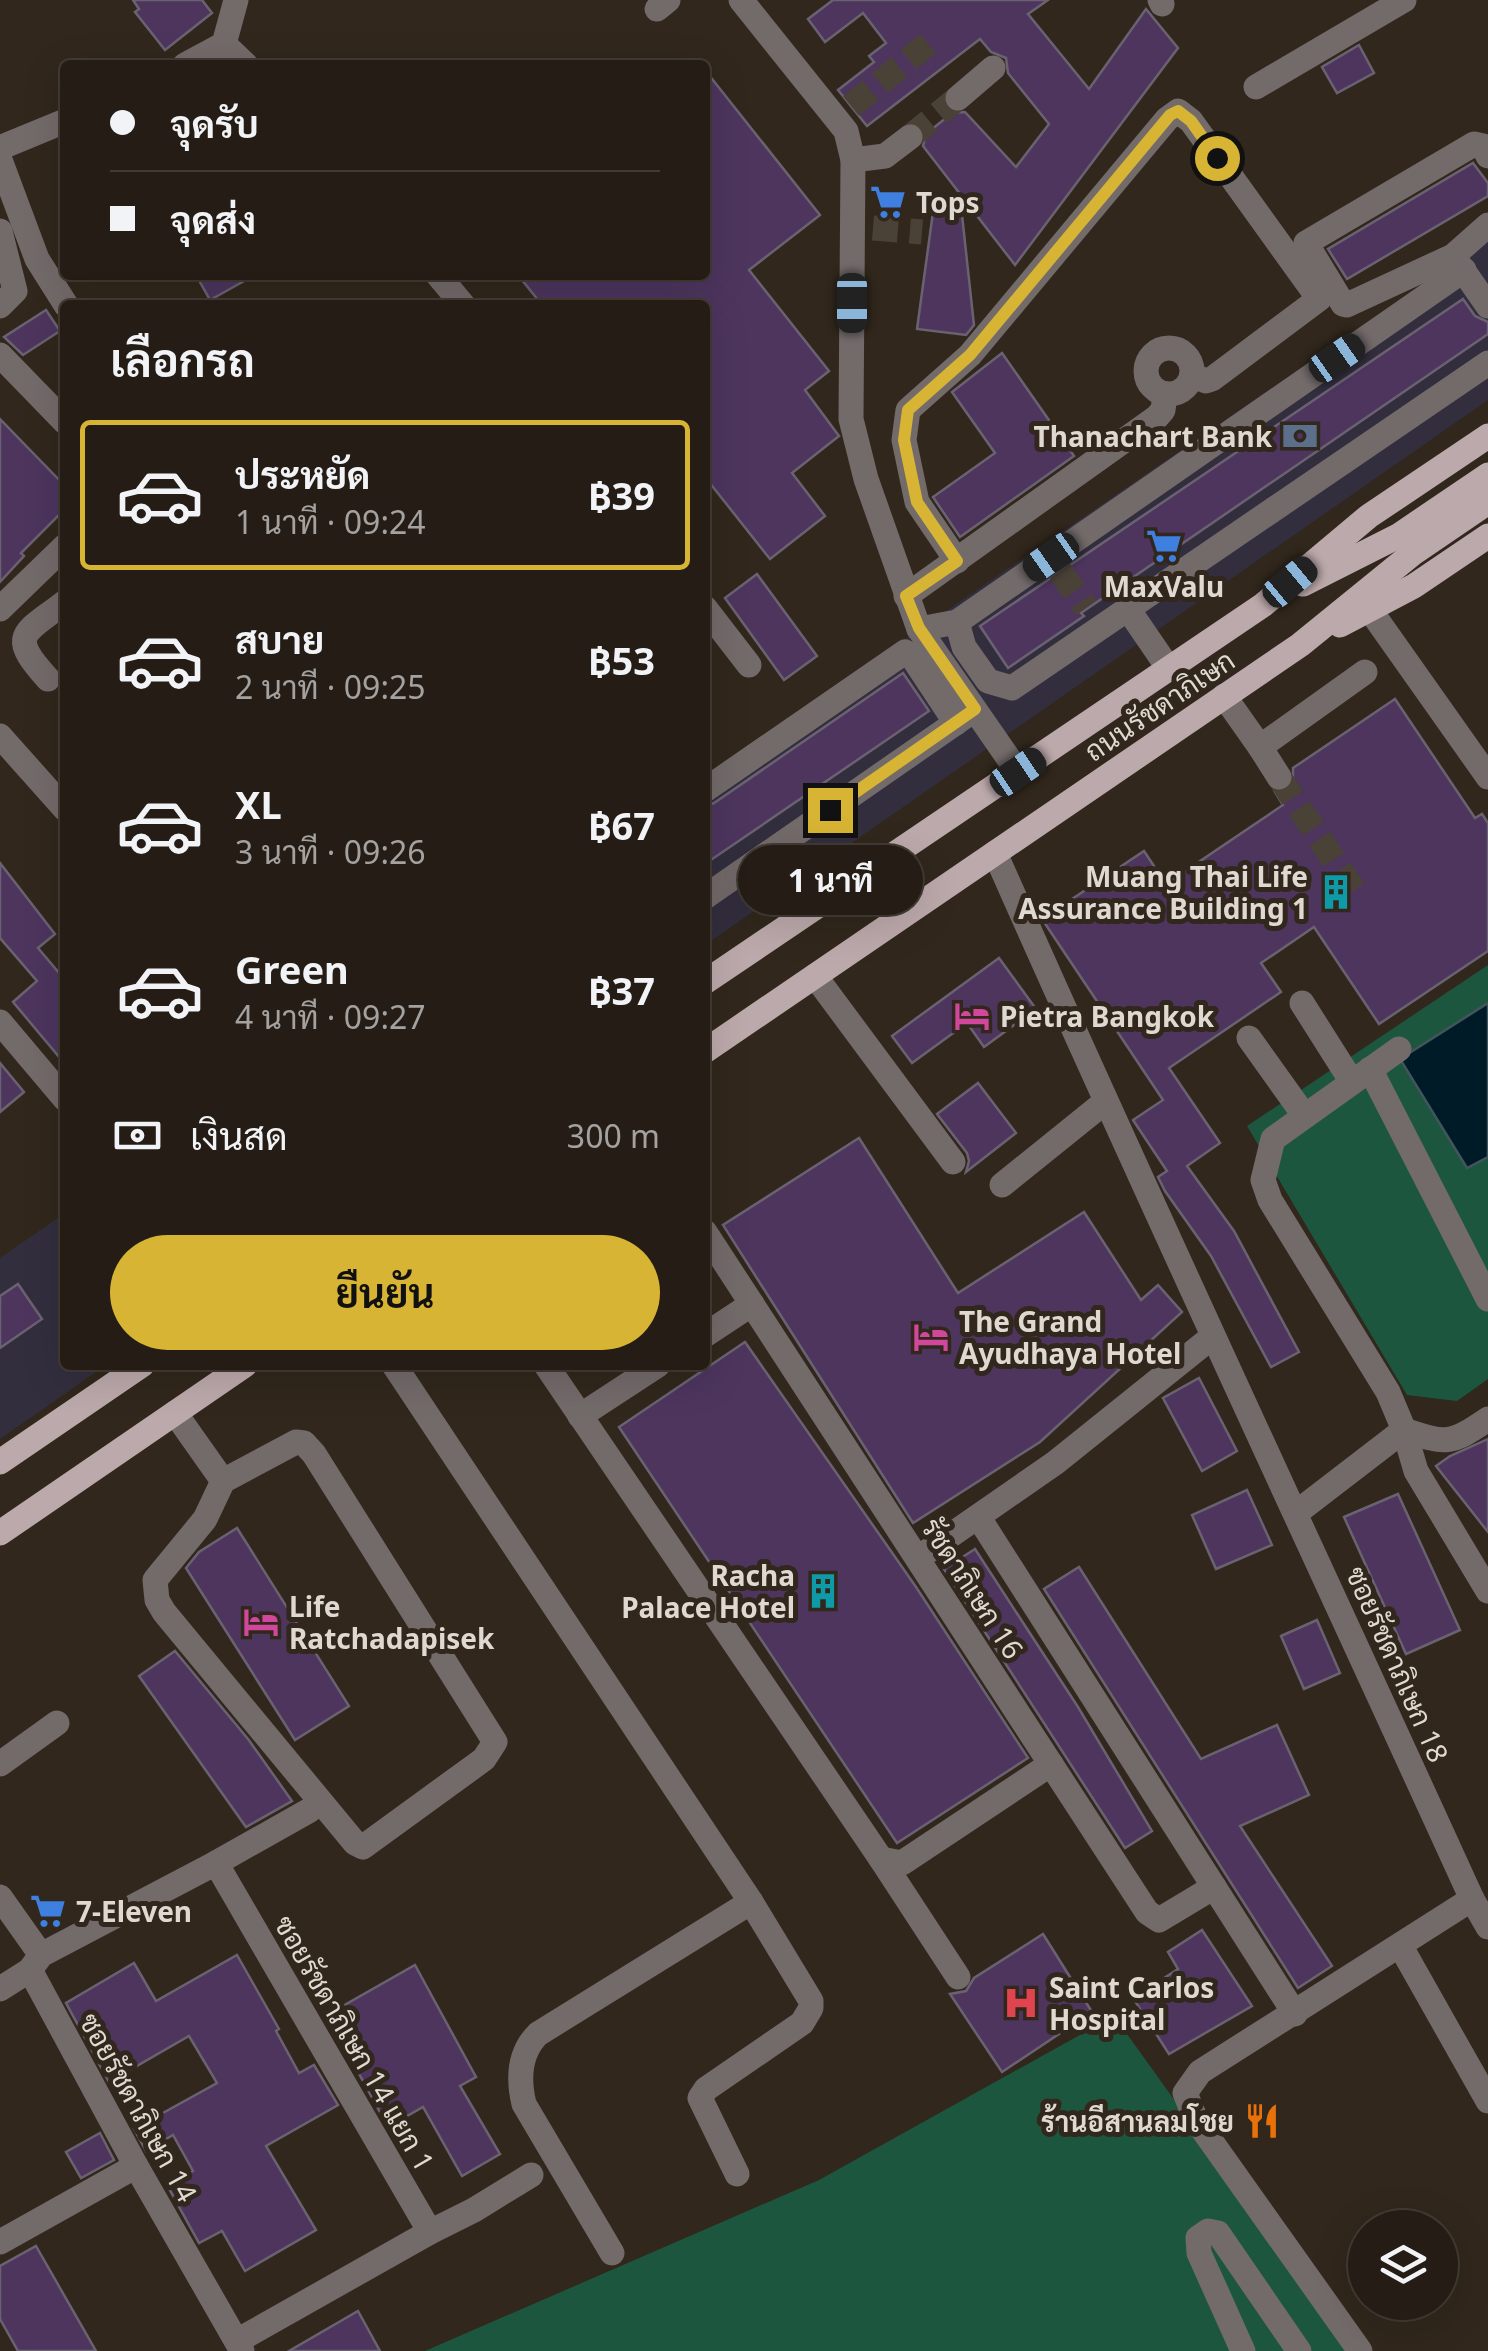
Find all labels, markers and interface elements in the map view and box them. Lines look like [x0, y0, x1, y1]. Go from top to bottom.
text: จุดรับ [170, 97, 259, 149]
route start [1195, 136, 1240, 181]
supermarket icon: Tops [869, 183, 907, 221]
place label: Tops [916, 183, 979, 221]
text: จุดส่ง [170, 193, 256, 245]
car [837, 273, 867, 333]
text: เลือกรถ [110, 329, 255, 390]
car [1304, 329, 1370, 387]
place label: Thanachart Bank [1034, 417, 1273, 455]
bank icon: Thanachart Bank [1281, 417, 1319, 455]
text: ประหยัด [235, 448, 370, 500]
icon: car [115, 450, 205, 540]
text: ฿39 [589, 469, 655, 521]
text: 1 นาที · 09:24 [235, 500, 426, 543]
supermarket icon: MaxValu [1145, 527, 1183, 565]
car [1018, 528, 1084, 586]
car [1257, 551, 1323, 613]
place label: MaxValu [1104, 567, 1224, 605]
text: สบาย [235, 613, 324, 665]
icon: car [115, 615, 205, 705]
text: ฿53 [589, 634, 655, 686]
street label: ถนนรัชดาภิเษก [1076, 641, 1242, 769]
text: 2 นาที · 09:25 [235, 665, 426, 708]
car [985, 743, 1051, 801]
text: XL [235, 778, 282, 830]
icon: car [115, 780, 205, 870]
route end [808, 788, 853, 833]
text: ฿67 [589, 799, 655, 851]
text: 3 นาที · 09:26 [235, 830, 426, 873]
callout: 1 นาที [738, 845, 922, 915]
place label: Muang Thai Life Assurance Building 1 [1018, 857, 1308, 927]
text: 1 นาที [788, 858, 873, 901]
building icon: Muang Thai Life Assurance Building 1 [1317, 873, 1355, 911]
text: Green [235, 943, 349, 995]
icon: car [115, 945, 205, 1035]
text: ฿37 [589, 964, 655, 1016]
text: 4 นาที · 09:27 [235, 995, 426, 1038]
hotel icon: Pietra Bangkok [953, 997, 991, 1035]
place label: Pietra Bangkok [1000, 997, 1215, 1035]
icon: cash [110, 1108, 165, 1163]
text: เงินสด [190, 1109, 288, 1161]
text: 300 m [567, 1114, 660, 1157]
button: ยืนยัน [110, 1235, 660, 1350]
place label: The Grand Ayudhaya Hotel [959, 1302, 1181, 1372]
hotel icon: The Grand Ayudhaya Hotel [912, 1318, 950, 1356]
street label: รัชดาภิเษก 16 [913, 1510, 1033, 1666]
place label: Racha Palace Hotel [621, 1556, 795, 1626]
street label: ซอยรัชดาภิเษก 18 [1338, 1560, 1458, 1768]
building icon: Racha Palace Hotel [804, 1572, 842, 1610]
place label: Life Ratchadapisek [289, 1587, 495, 1657]
hotel icon: Life Ratchadapisek [242, 1603, 280, 1641]
supermarket icon: 7-Eleven [29, 1892, 67, 1930]
place label: 7-Eleven [76, 1892, 192, 1930]
street label: ซอยรัชดาภิเษก 14 แยก 1 [266, 1908, 444, 2178]
place label: Saint Carlos Hospital [1049, 1968, 1214, 2038]
hospital icon: Saint Carlos Hospital [1002, 1984, 1040, 2022]
street label: ซอยรัชดาภิเษก 14 [71, 2006, 207, 2208]
place label: ร้านอีสานลมโชย [1041, 2102, 1234, 2140]
restaurant icon: ร้านอีสานลมโชย [1243, 2102, 1281, 2140]
map controls [1348, 2210, 1458, 2320]
button: layers [1348, 2210, 1458, 2320]

